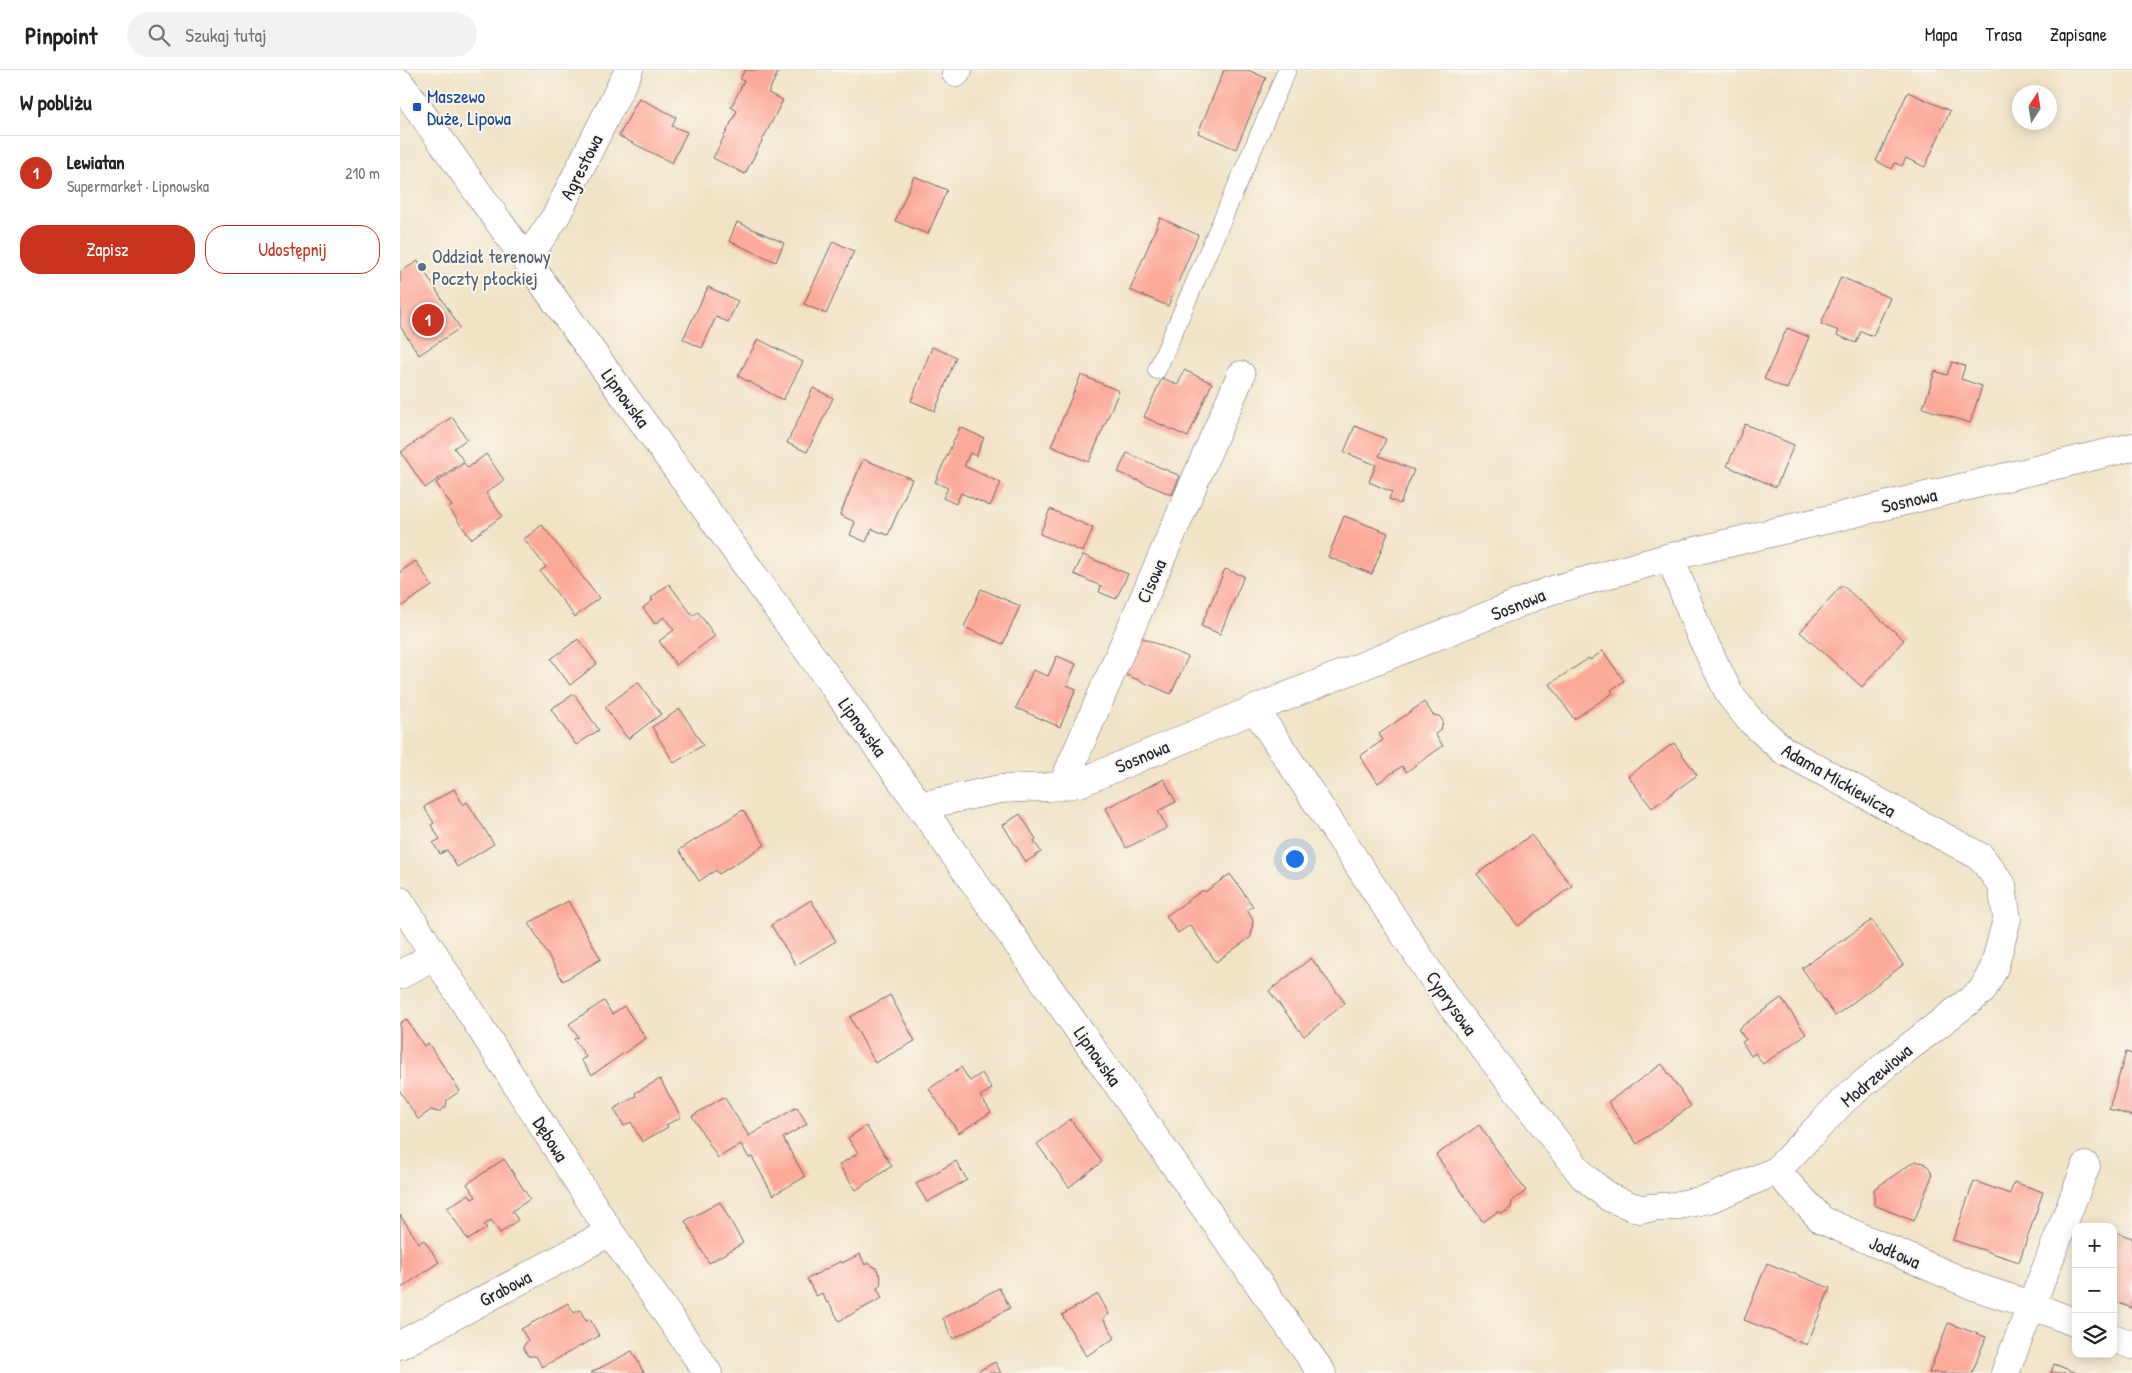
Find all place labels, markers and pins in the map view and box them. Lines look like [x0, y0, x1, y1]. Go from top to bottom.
place label: Maszewo Duże, Lipowa [427, 83, 511, 131]
marker: Maszewo Duże, Lipowa [411, 101, 423, 113]
place label: Oddział terenowy Poczty płockiej [432, 243, 551, 291]
marker: Oddział terenowy Poczty płockiej [416, 261, 428, 273]
pin: 1 [412, 301, 444, 339]

